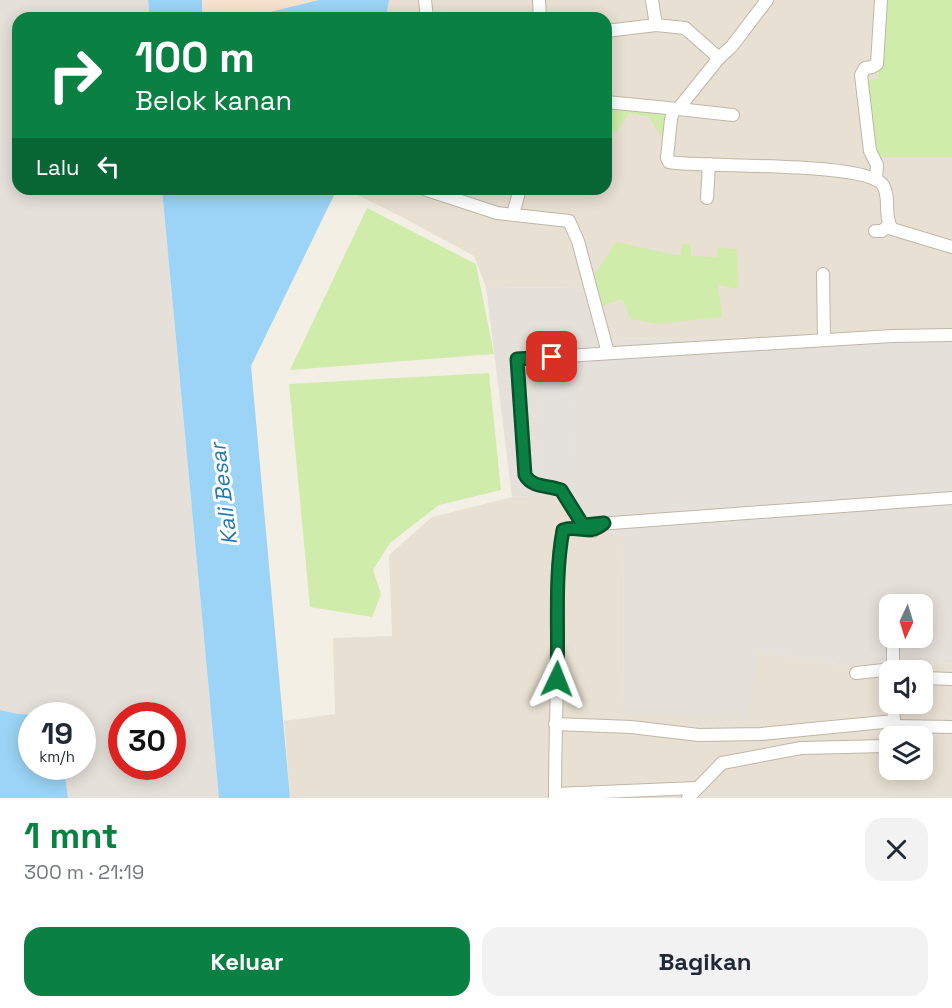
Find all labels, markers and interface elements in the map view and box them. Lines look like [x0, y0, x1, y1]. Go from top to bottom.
text: 100 m [135, 31, 255, 84]
icon: right [36, 36, 114, 114]
text: Belok kanan [135, 83, 292, 118]
icon: left [92, 150, 125, 183]
text: Lalu [36, 153, 80, 181]
pin [526, 331, 577, 382]
icon: arrive [535, 340, 568, 373]
water label: Kali Besar [203, 439, 243, 547]
north arrow [879, 594, 933, 648]
map controls [879, 594, 933, 780]
position arrow [525, 647, 589, 711]
button: sound [879, 660, 933, 714]
speed limit sign: 30 [108, 702, 186, 780]
text: 19 [41, 714, 73, 753]
button: layers [879, 726, 933, 780]
text: km/h [39, 747, 75, 766]
text: 1 mnt [24, 813, 118, 859]
button: close [865, 818, 928, 881]
text: 300 m · 21:19 [24, 859, 144, 885]
button: Keluar [24, 927, 470, 996]
button: Bagikan [482, 927, 928, 996]

